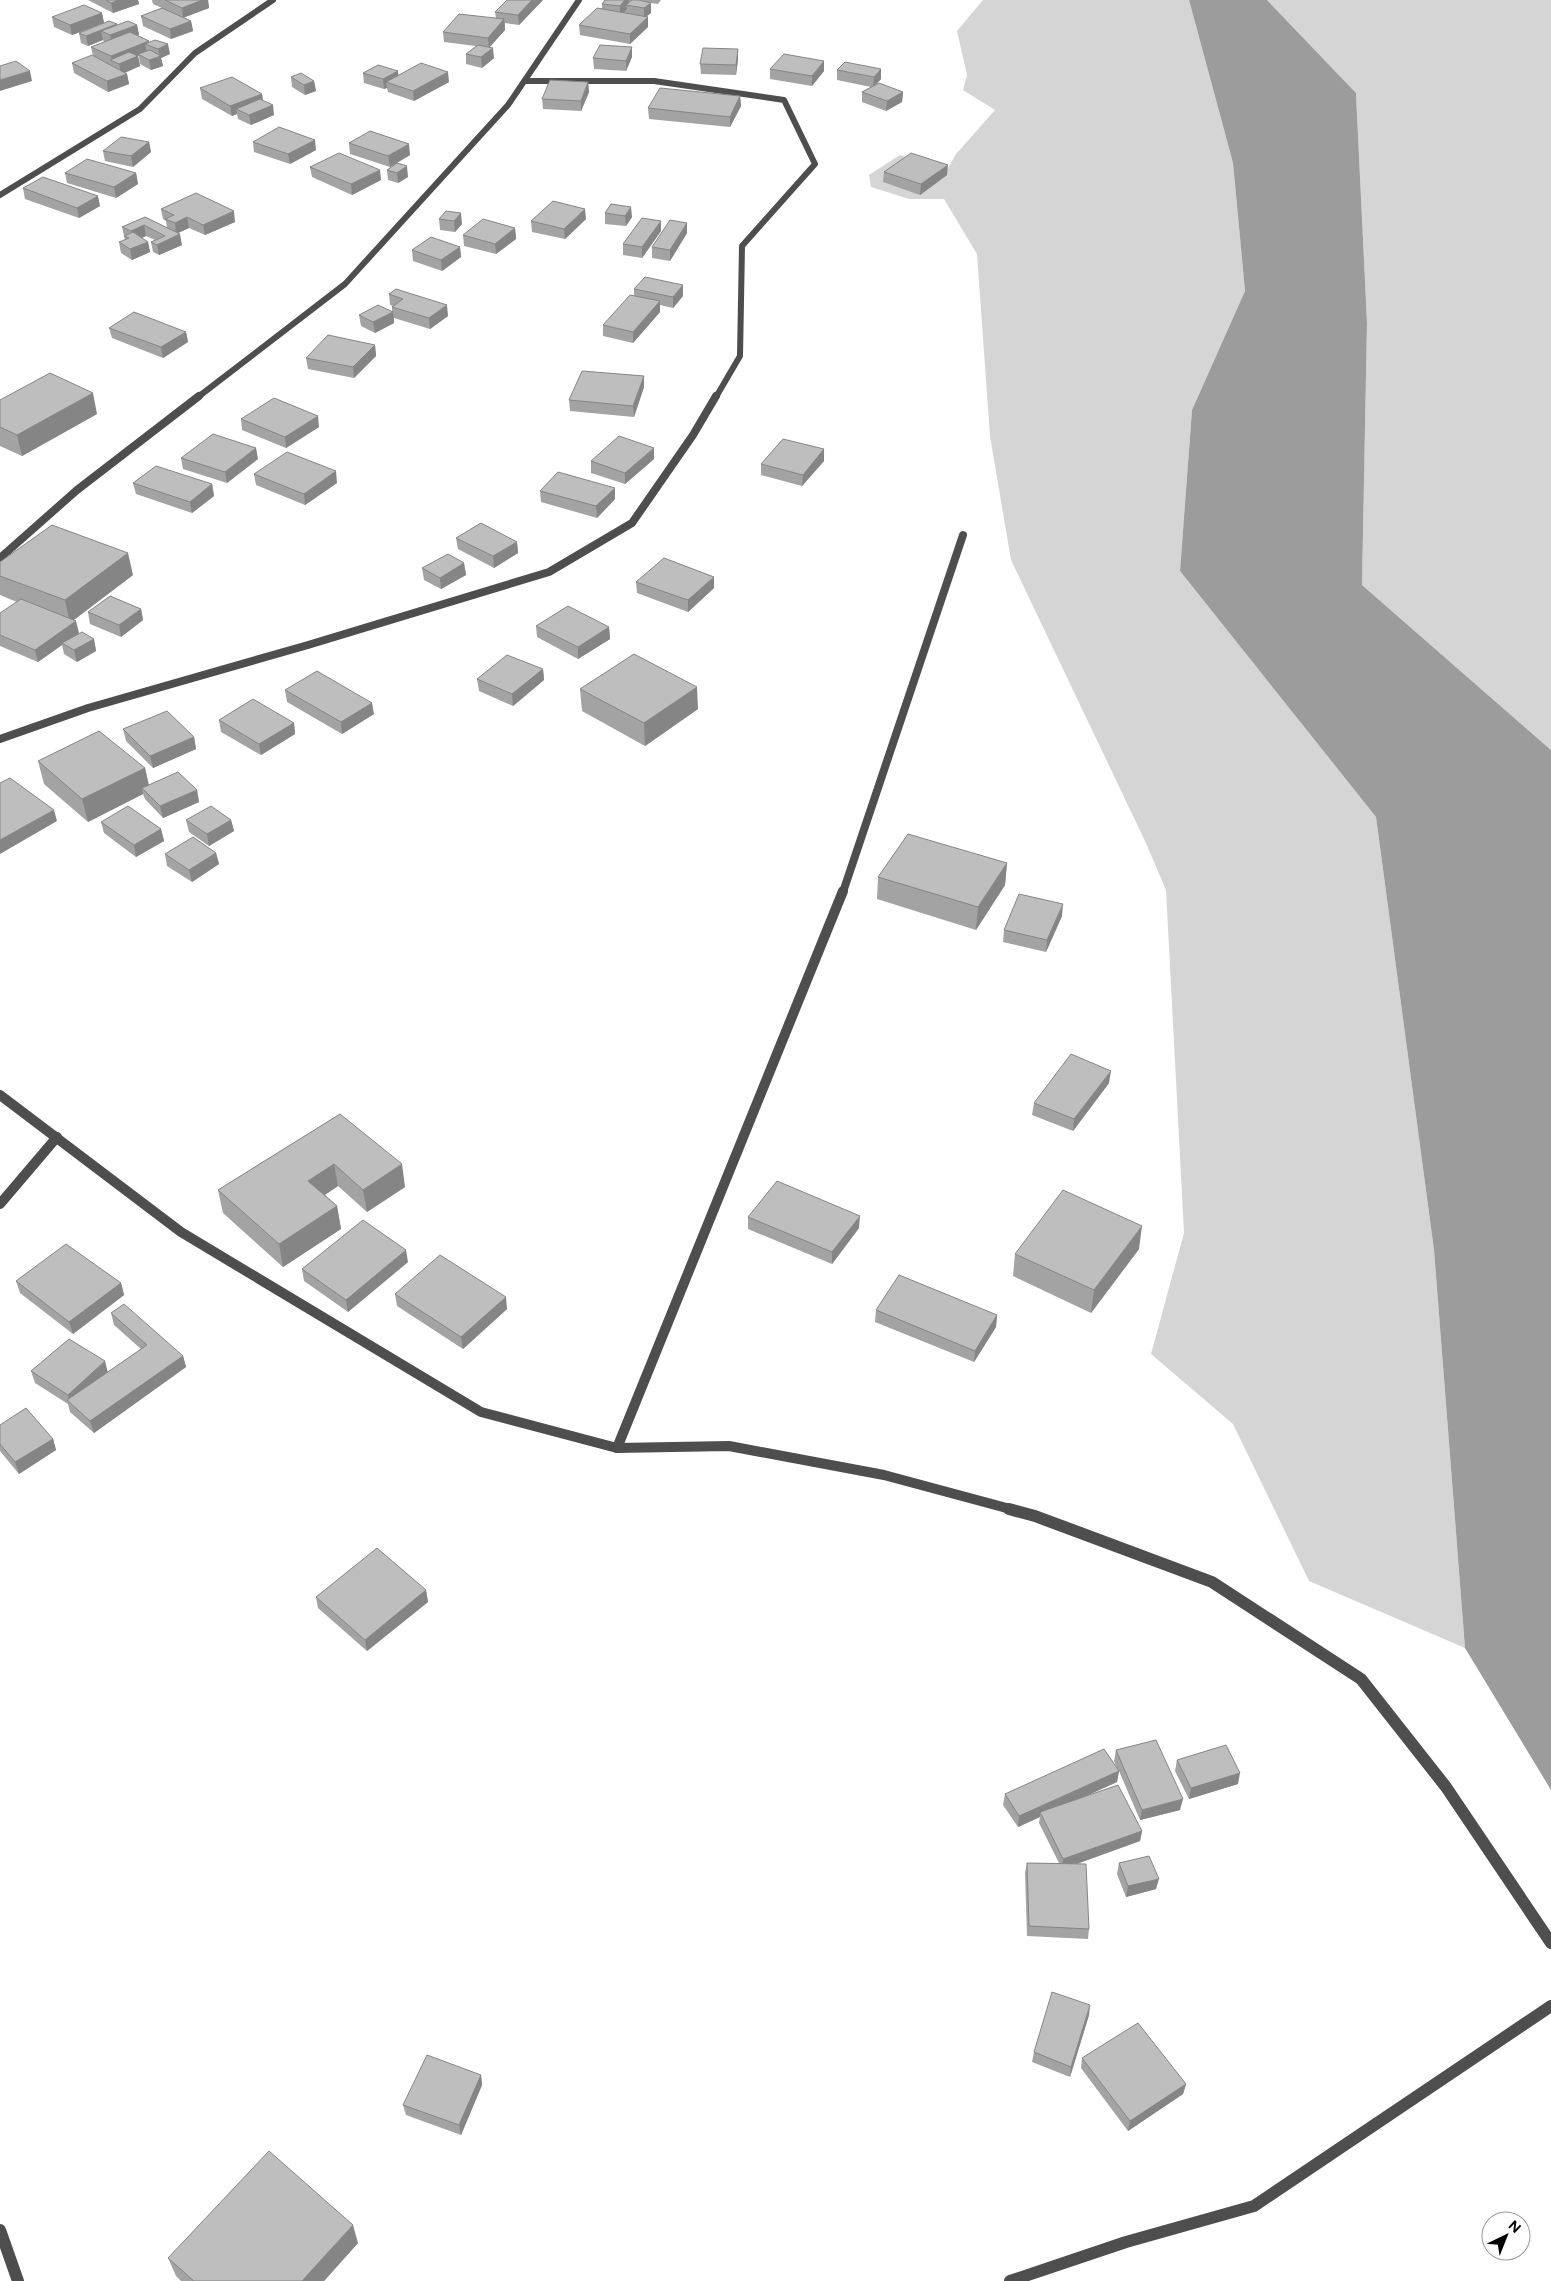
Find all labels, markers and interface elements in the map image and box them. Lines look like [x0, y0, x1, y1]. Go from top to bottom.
north arrow [1481, 2211, 1531, 2261]
text: N [1505, 2217, 1524, 2237]

